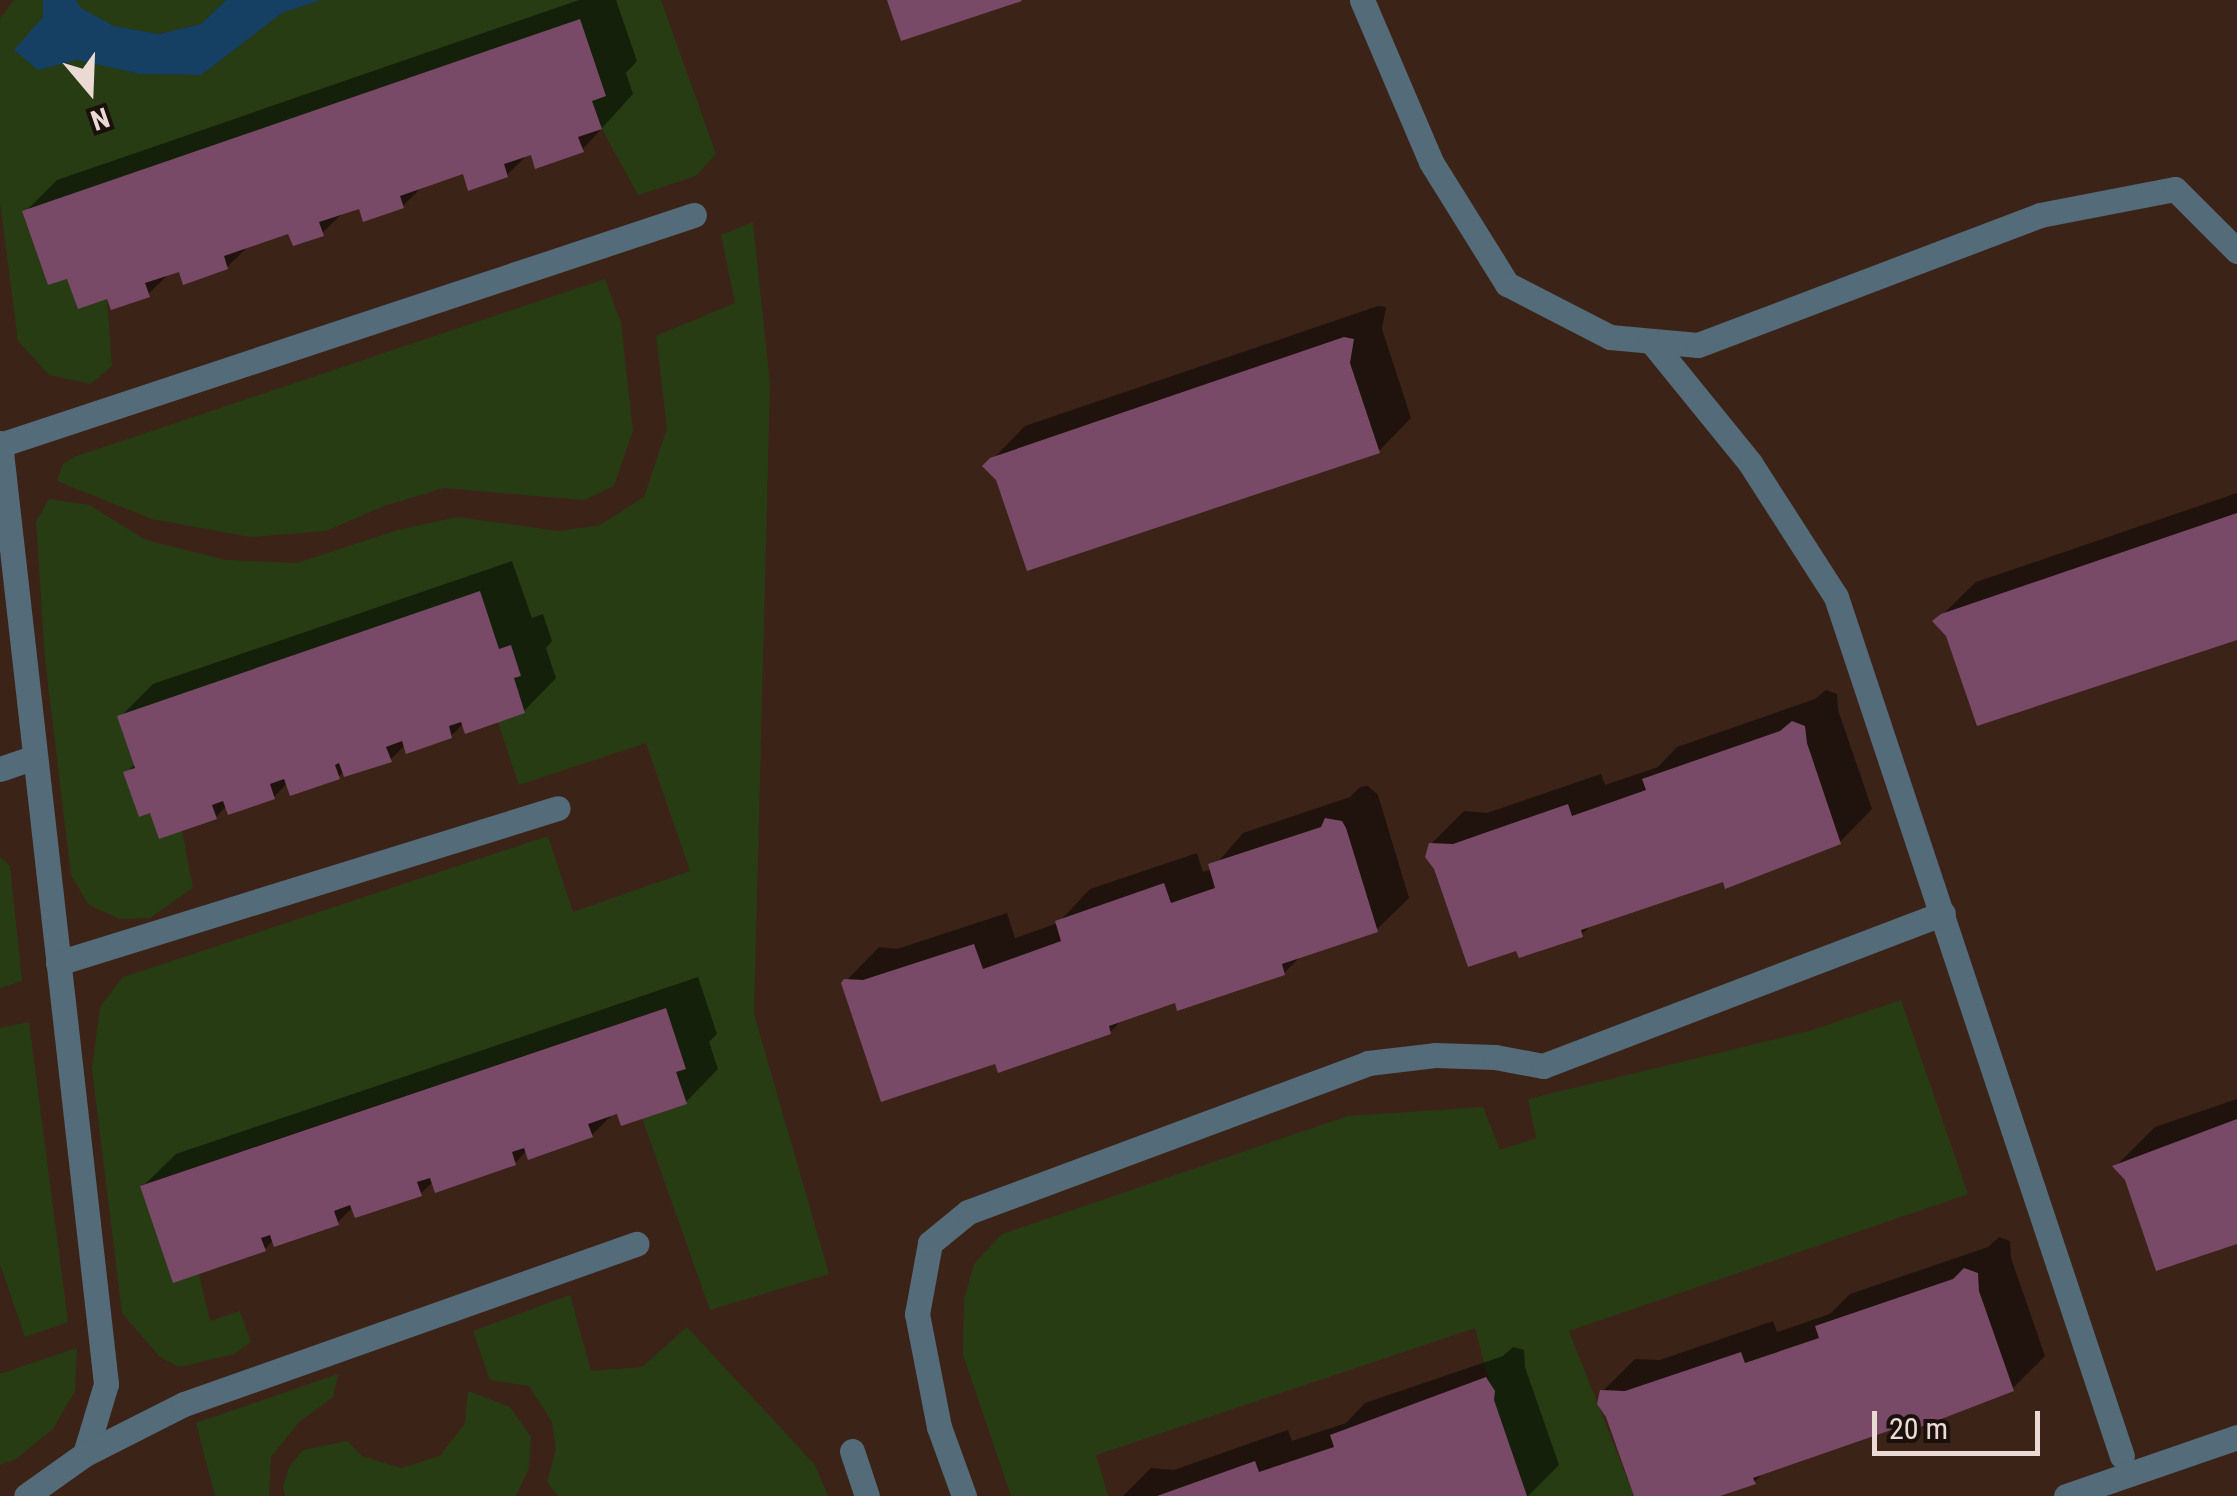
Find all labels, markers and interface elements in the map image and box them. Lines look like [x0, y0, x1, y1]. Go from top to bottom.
north arrow [40, 40, 140, 140]
text: N [86, 100, 113, 137]
scale bar [1877, 1391, 2044, 1453]
text: 20 m [1889, 1411, 1948, 1446]

